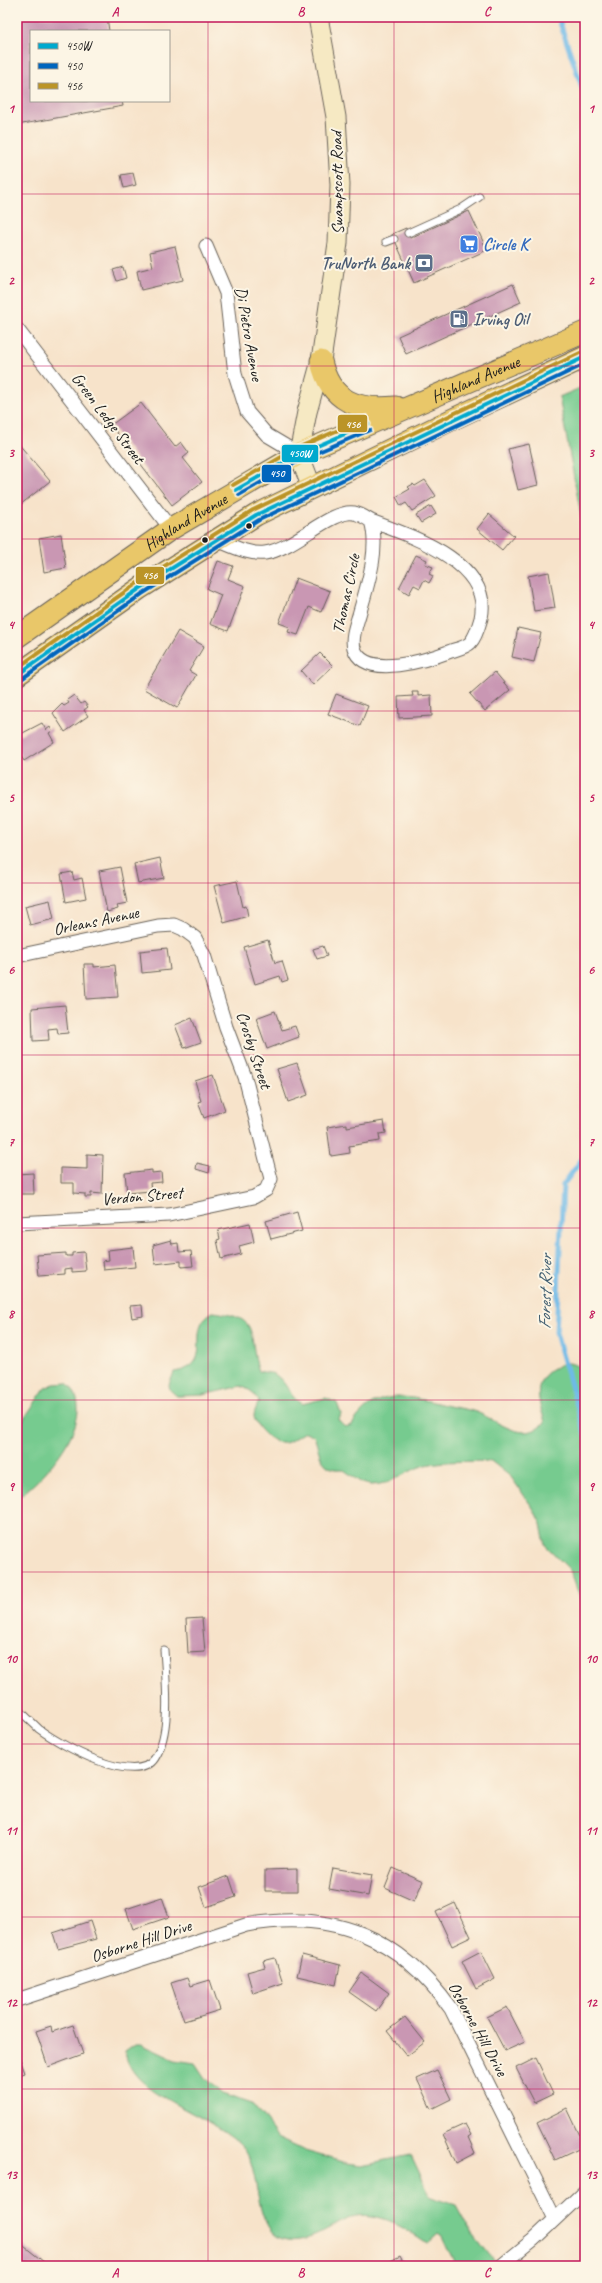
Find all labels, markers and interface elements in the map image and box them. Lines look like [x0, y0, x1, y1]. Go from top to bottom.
text: A [112, 4, 120, 20]
text: B [298, 4, 306, 20]
text: C [484, 4, 492, 20]
legend [30, 30, 170, 102]
text: 450W [66, 38, 93, 54]
text: 450 [66, 58, 84, 74]
text: 456 [66, 78, 83, 94]
text: 1 [8, 101, 16, 117]
text: 1 [588, 101, 596, 117]
street label: Swampscott Road [326, 128, 348, 235]
supermarket icon: Circle K [458, 233, 480, 255]
place label: Circle K [483, 234, 531, 255]
bank icon: TruNorth Bank [413, 252, 435, 274]
place label: TruNorth Bank [321, 253, 412, 274]
text: 2 [8, 273, 15, 289]
text: 2 [588, 273, 595, 289]
street label: Di Pietro Avenue [230, 285, 268, 384]
fuel station icon: Irving Oil [448, 308, 470, 330]
place label: Irving Oil [473, 309, 531, 330]
street label: Highland Avenue [428, 350, 524, 407]
street label: Green Ledge Street [67, 368, 151, 470]
line badge: 456 [337, 414, 368, 433]
text: 456 [346, 417, 361, 431]
line badge: 450W [281, 444, 319, 463]
text: 3 [8, 445, 15, 461]
text: 3 [588, 445, 595, 461]
text: 450W [289, 446, 313, 460]
line badge: 450 [261, 464, 292, 483]
text: 450 [270, 466, 285, 480]
street label: Highland Avenue [140, 487, 232, 555]
unlabelled marker [244, 521, 254, 531]
unlabelled marker [200, 535, 210, 545]
street label: Thomas Circle [327, 551, 365, 636]
line badge: 456 [135, 566, 165, 585]
text: 456 [143, 568, 158, 582]
text: 4 [8, 617, 16, 633]
text: 4 [588, 617, 596, 633]
text: 5 [8, 790, 15, 806]
text: 5 [588, 790, 595, 806]
street label: Orleans Avenue [52, 901, 142, 940]
text: 6 [8, 962, 15, 978]
text: 6 [588, 962, 595, 978]
street label: Crosby Street [232, 1009, 277, 1094]
text: 7 [8, 1134, 15, 1150]
text: 7 [588, 1134, 595, 1150]
street label: Verdon Street [101, 1182, 186, 1210]
water label: Forest River [533, 1252, 557, 1329]
text: 8 [8, 1306, 16, 1322]
text: 8 [588, 1306, 596, 1322]
text: 9 [8, 1479, 15, 1495]
text: 9 [588, 1479, 595, 1495]
text: 10 [5, 1651, 18, 1667]
text: 10 [585, 1651, 598, 1667]
text: 11 [5, 1823, 19, 1839]
text: 11 [585, 1823, 599, 1839]
street label: Osborne Hill Drive [88, 1914, 195, 1967]
street label: Osborne Hill Drive [444, 1978, 513, 2081]
text: 12 [5, 1995, 18, 2011]
text: 12 [585, 1995, 598, 2011]
text: 13 [5, 2167, 18, 2183]
text: 13 [585, 2167, 598, 2183]
text: A [112, 2265, 120, 2281]
text: B [298, 2265, 306, 2281]
text: C [484, 2265, 492, 2281]

